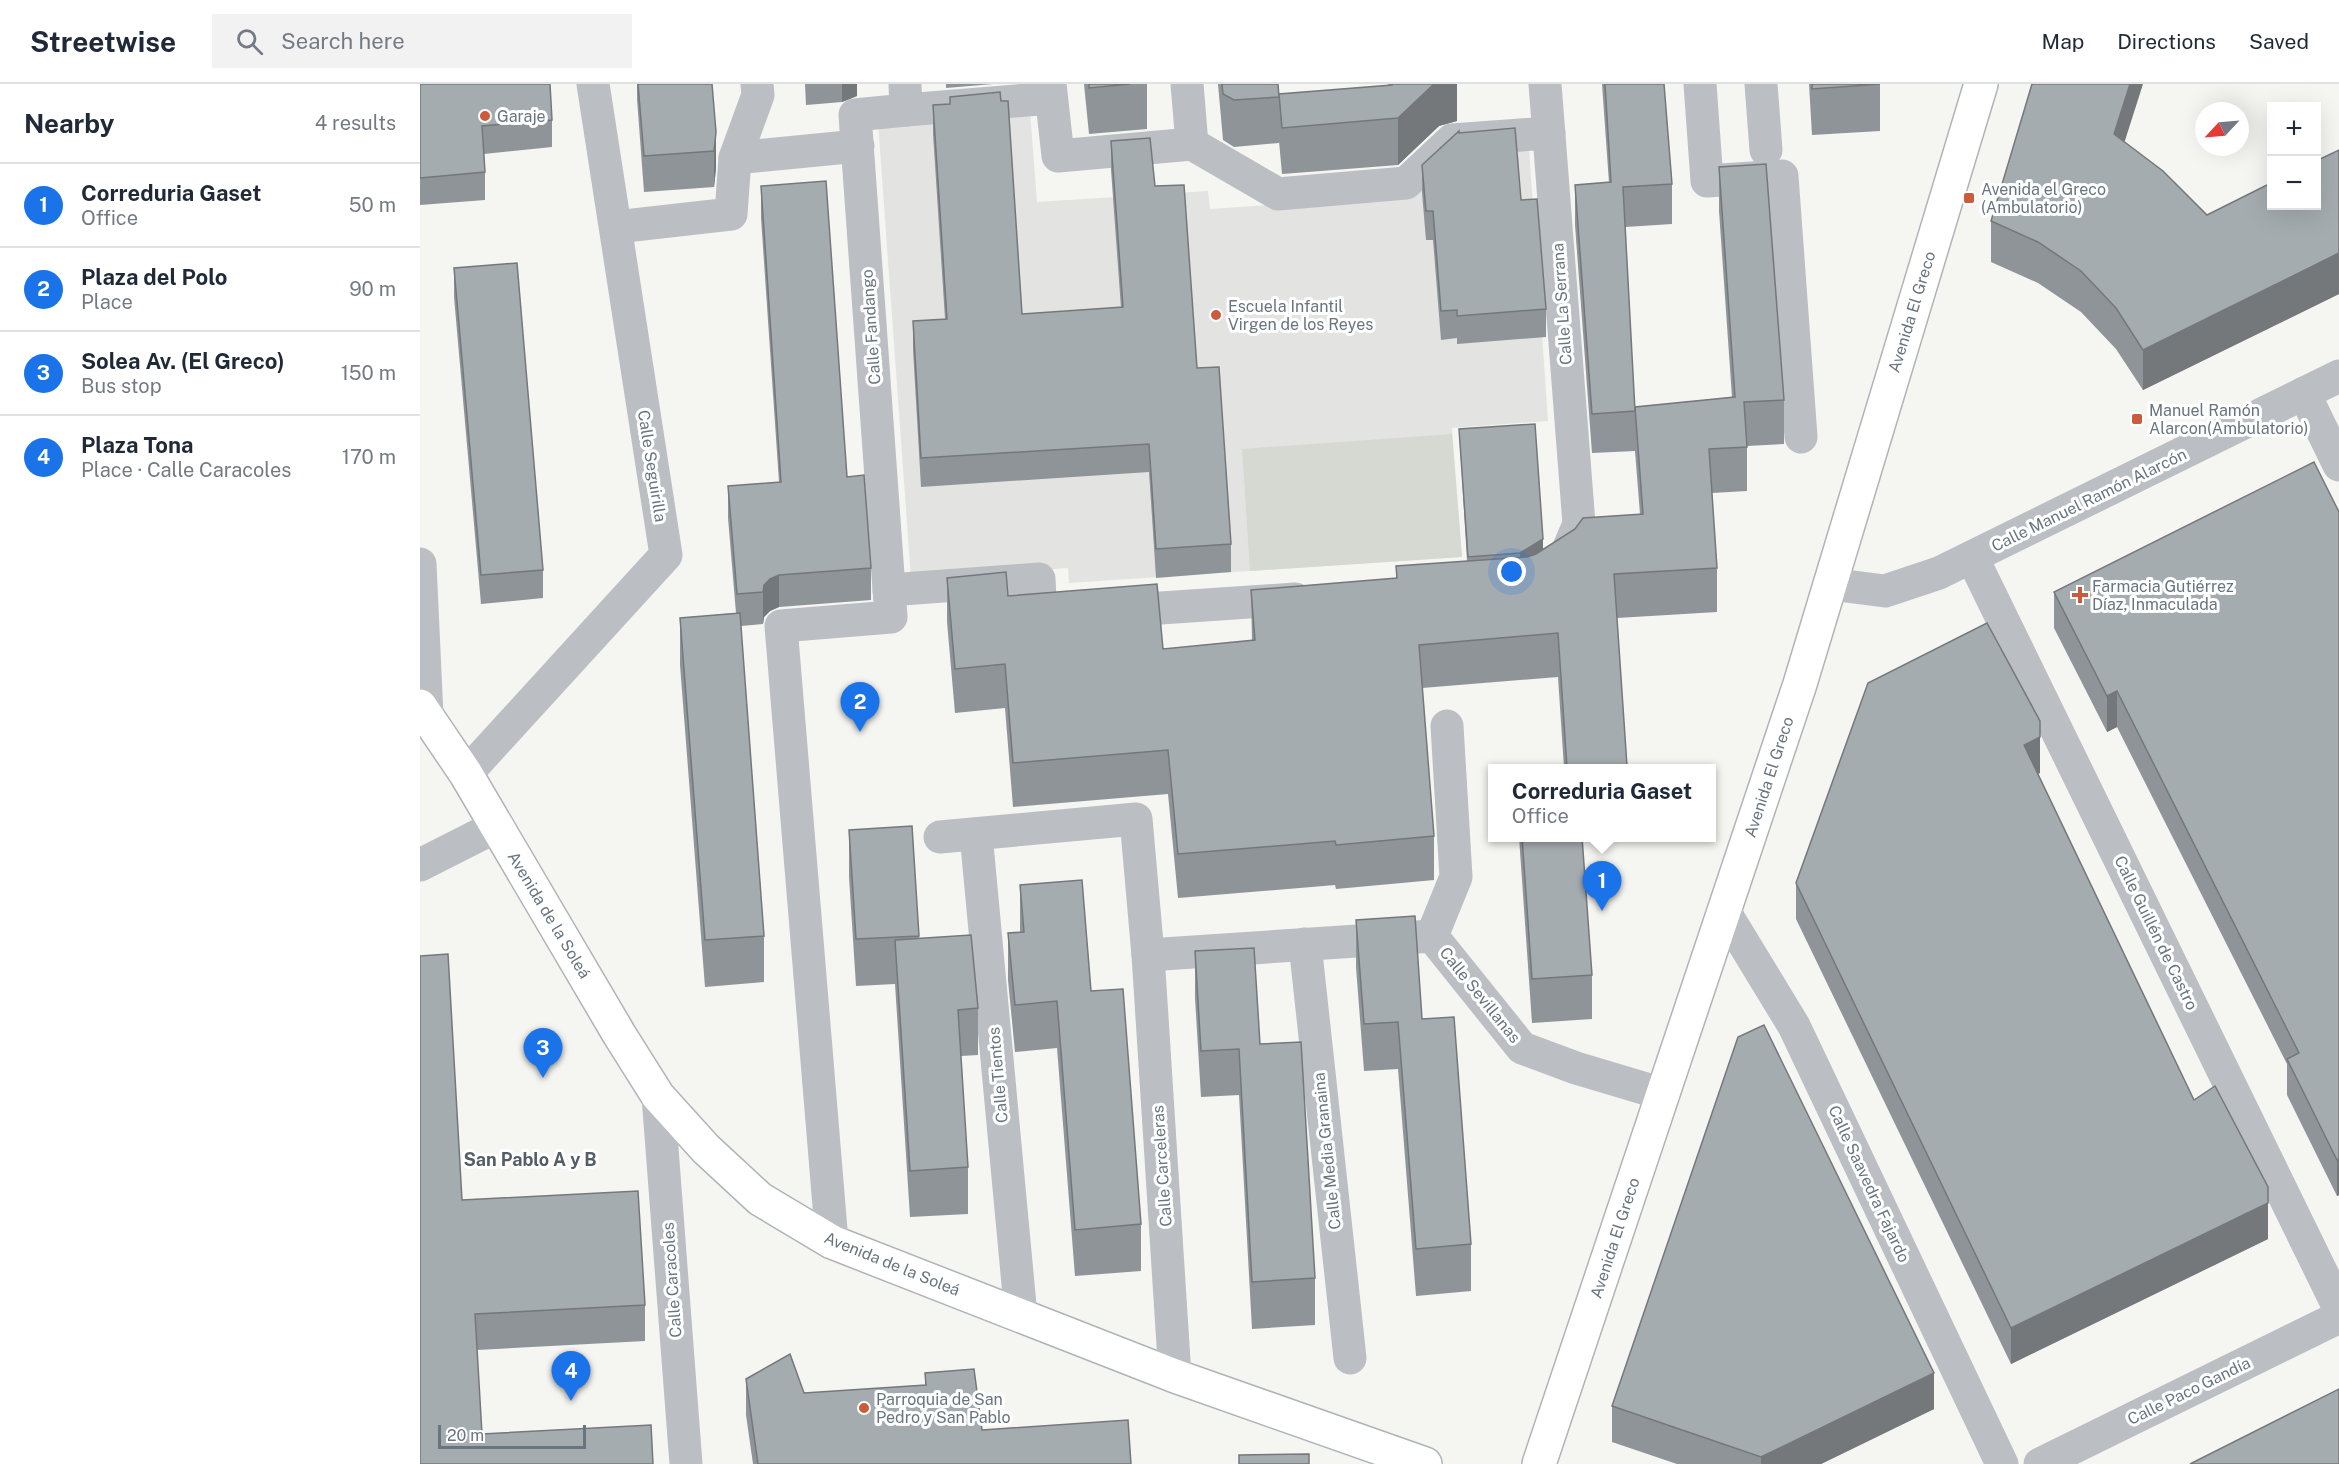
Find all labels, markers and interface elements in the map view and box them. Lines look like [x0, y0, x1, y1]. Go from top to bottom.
search box [212, 14, 632, 68]
text: Streetwise [30, 25, 176, 58]
icon: search [233, 25, 266, 58]
text: Search here [281, 28, 405, 54]
text: Map [2042, 29, 2084, 54]
text: Directions [2117, 29, 2216, 54]
text: Saved [2249, 29, 2309, 54]
north arrow [2195, 102, 2249, 156]
map controls [2267, 102, 2321, 210]
button: + [2267, 102, 2321, 156]
place label: Garaje [497, 107, 546, 126]
text: Nearby [24, 108, 114, 139]
marker: Garaje [478, 109, 492, 123]
text: 4 results [315, 111, 396, 135]
button: − [2267, 156, 2321, 210]
text: Correduria Gaset [81, 180, 261, 206]
place label: Avenida el Greco (Ambulatorio) [1981, 180, 2106, 217]
marker: Avenida el Greco (Ambulatorio) [1962, 191, 1976, 205]
text: 1 [39, 193, 48, 217]
text: 50 m [349, 193, 396, 217]
text: Office [81, 206, 138, 230]
street label: Calle La Serrana [1548, 242, 1576, 366]
street label: Avenida El Greco [1885, 249, 1939, 375]
text: Plaza del Polo [81, 264, 227, 290]
street label: Calle Fandango [857, 269, 885, 385]
text: 2 [37, 277, 50, 301]
text: 90 m [349, 277, 396, 301]
text: Place [81, 290, 133, 314]
place label: Escuela Infantil Virgen de los Reyes [1228, 297, 1373, 334]
marker: Escuela Infantil Virgen de los Reyes [1209, 308, 1223, 322]
text: Solea Av. (El Greco) [81, 348, 285, 374]
text: 3 [37, 361, 50, 385]
text: 150 m [341, 361, 396, 385]
text: Bus stop [81, 374, 162, 398]
place label: Manuel Ramón Alarcon(Ambulatorio) [2149, 401, 2308, 438]
street label: Calle Seguirilla [634, 409, 670, 523]
marker: Manuel Ramón Alarcon(Ambulatorio) [2130, 412, 2144, 426]
text: Plaza Tona [81, 432, 193, 458]
street label: Calle Manuel Ramón Alarcón [1988, 444, 2190, 556]
text: 4 [37, 445, 50, 469]
text: 170 m [342, 445, 396, 469]
text: Place · Calle Caracoles [81, 458, 291, 482]
your location [1497, 557, 1526, 586]
place label: Farmacia Gutiérrez Díaz, Inmaculada [2092, 577, 2234, 614]
marker: Farmacia Gutiérrez Díaz, Inmaculada [2073, 588, 2087, 602]
pin: 2 [840, 682, 880, 732]
street label: Avenida El Greco [1741, 714, 1797, 840]
popup [1488, 764, 1716, 842]
text: Correduria Gaset [1512, 778, 1692, 804]
text: Office [1512, 804, 1569, 828]
street label: Avenida de la Soleá [504, 848, 594, 982]
street label: Calle Guillén de Castro [2110, 853, 2202, 1013]
pin: 1 [1582, 862, 1622, 911]
street label: Calle Sevillanas [1436, 943, 1524, 1047]
street label: Calle Tientos [984, 1026, 1012, 1124]
pin: 3 [524, 1028, 562, 1078]
street label: Calle Media Granaina [1309, 1072, 1345, 1230]
street label: Calle Saavedra Fajardo [1824, 1102, 1914, 1266]
street label: Calle Carceleras [1148, 1105, 1176, 1227]
district label: San Pablo A y B [463, 1149, 597, 1170]
street label: Avenida El Greco [1587, 1175, 1643, 1301]
street label: Calle Caracoles [658, 1222, 686, 1338]
street label: Avenida de la Soleá [821, 1228, 963, 1300]
pin: 4 [552, 1352, 590, 1401]
street label: Calle Paco Gandía [2125, 1353, 2253, 1429]
place label: Parroquia de San Pedro y San Pablo [876, 1390, 1011, 1427]
marker: Parroquia de San Pedro y San Pablo [857, 1401, 871, 1415]
scale bar [438, 1422, 586, 1450]
text: 20 m [447, 1426, 484, 1445]

